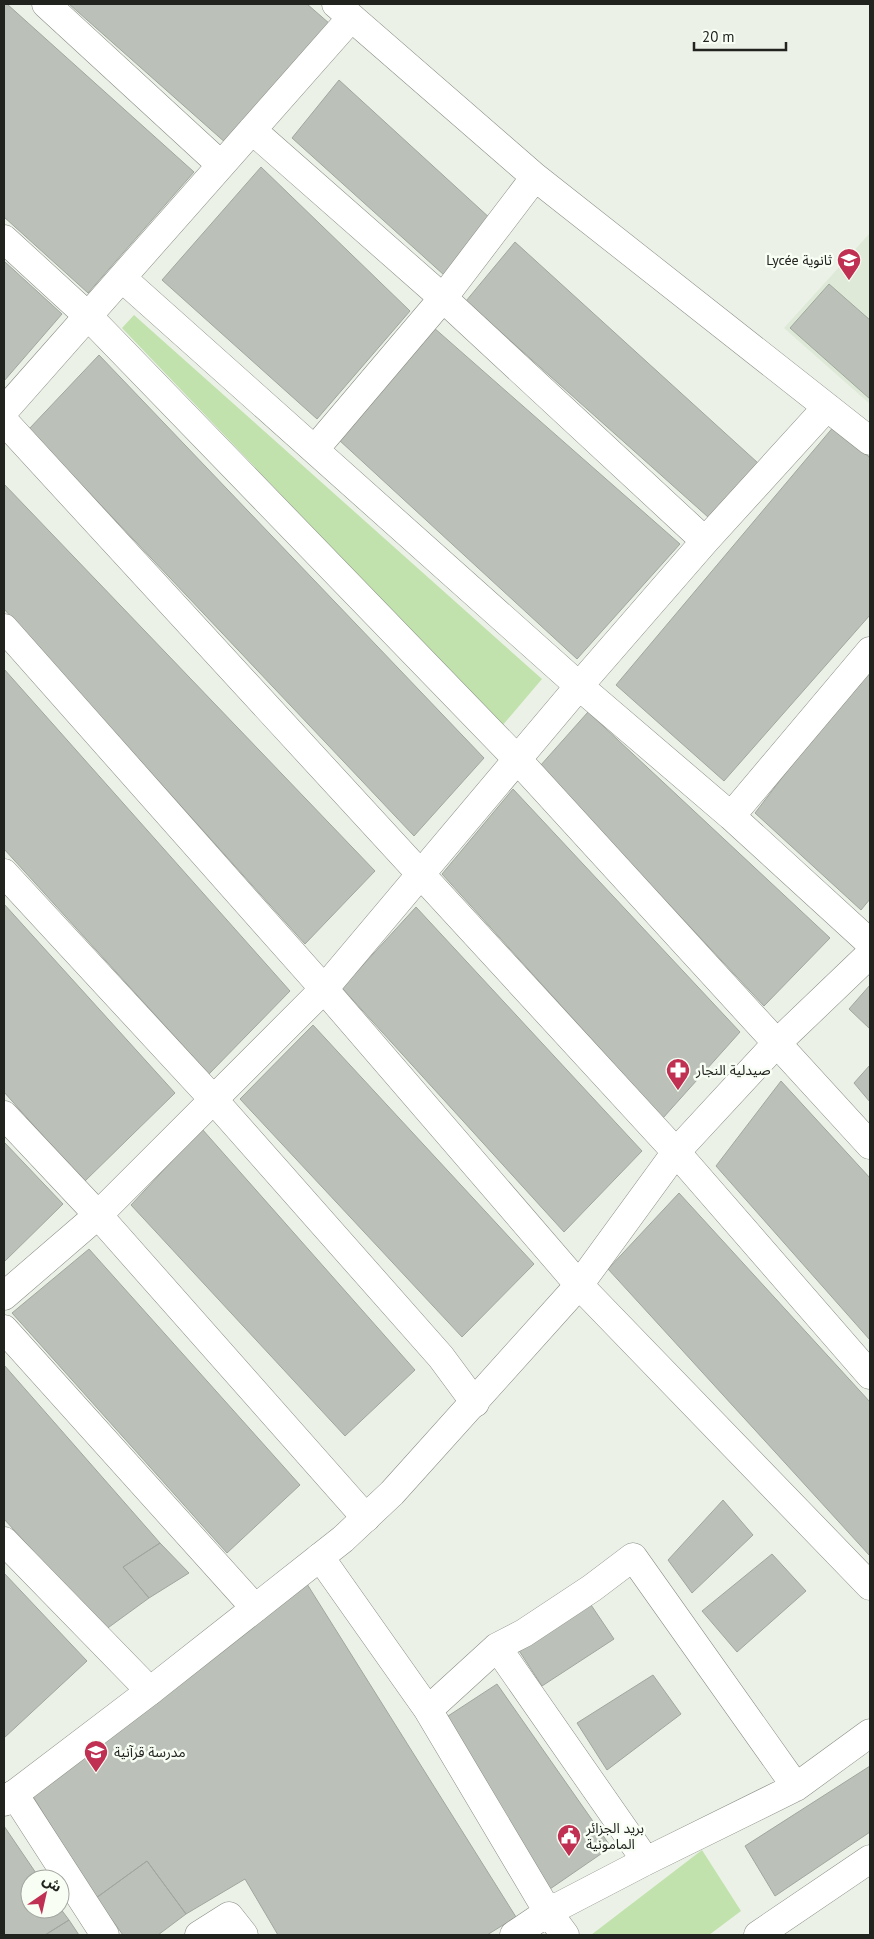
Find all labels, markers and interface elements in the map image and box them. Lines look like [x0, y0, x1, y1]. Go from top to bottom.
scale bar [694, 20, 786, 52]
text: 20 m [702, 27, 735, 46]
school or university icon: Lycée ثانوية [836, 247, 862, 281]
place label: Lycée ثانوية [766, 251, 832, 269]
pharmacy icon: صيدلية النجار [665, 1057, 691, 1091]
place label: صيدلية النجار [695, 1061, 771, 1079]
school or university icon: مدرسة قرآنية [83, 1739, 109, 1773]
place label: مدرسة قرآنية [114, 1743, 186, 1761]
place label: بريد الجزائر المامونية [585, 1819, 644, 1853]
public building icon: بريد الجزائر المامونية [556, 1823, 582, 1857]
north arrow [20, 1869, 70, 1919]
text: ش [39, 1870, 65, 1896]

